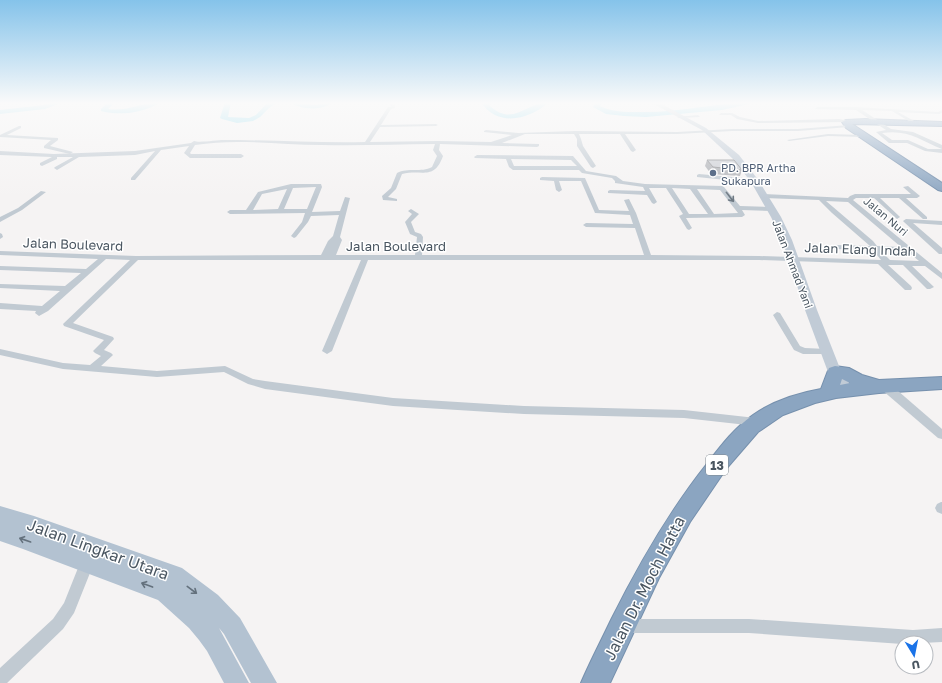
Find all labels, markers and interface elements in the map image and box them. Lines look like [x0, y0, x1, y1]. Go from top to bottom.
place label: PD. BPR Artha Sukapura [721, 161, 796, 187]
marker: PD. BPR Artha Sukapura [708, 168, 718, 178]
one-way arrow [725, 191, 734, 202]
street label: Jalan Nuri [861, 194, 911, 238]
street label: Jalan Ahmad Yani [770, 218, 816, 310]
street label: Jalan Boulevard [23, 234, 123, 254]
street label: Jalan Boulevard [346, 238, 446, 254]
street label: Jalan Elang Indah [804, 239, 916, 259]
road number: 13 [706, 455, 728, 475]
street label: Jalan Dr. Moch Hatta [599, 513, 689, 663]
street label: Jalan Lingkar Utara [24, 514, 172, 584]
one-way arrow [20, 535, 32, 543]
one-way arrow [141, 581, 154, 588]
one-way arrow [186, 586, 197, 594]
north arrow [894, 635, 934, 675]
text: U [911, 658, 921, 672]

